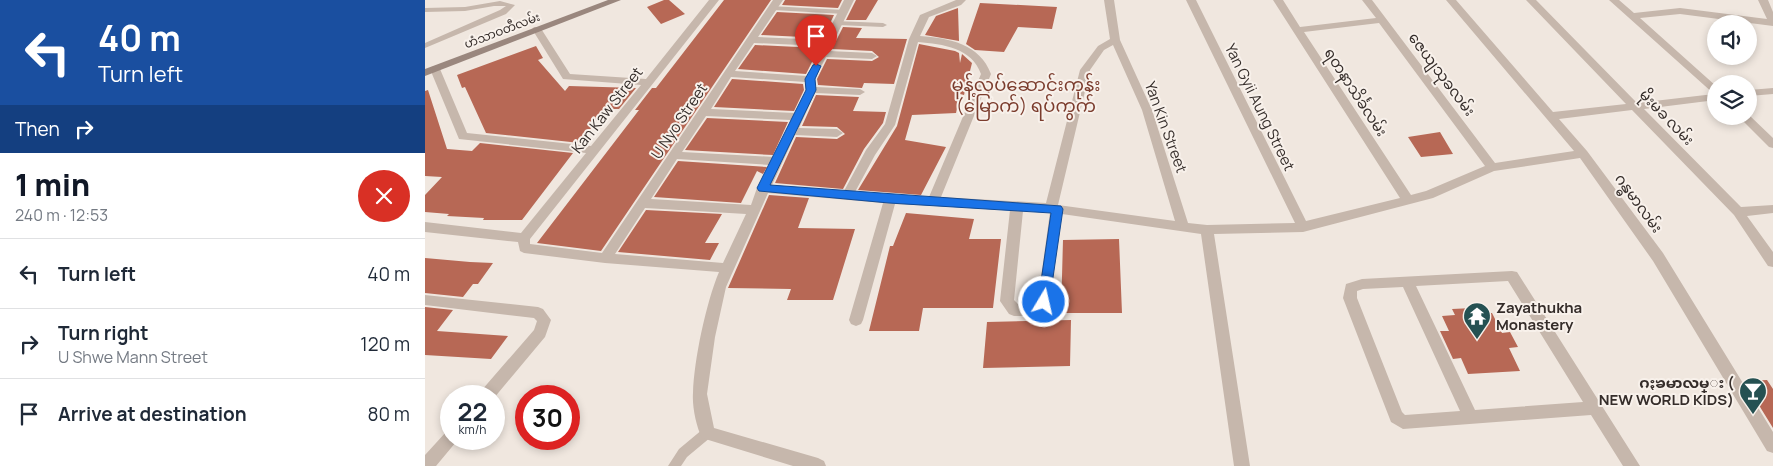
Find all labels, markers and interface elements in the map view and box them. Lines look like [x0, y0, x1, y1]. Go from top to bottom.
street label: ဟံသာဝတီလမ်း [462, 8, 542, 52]
text: 40 m [98, 14, 181, 62]
pin [795, 15, 837, 66]
map controls [1707, 15, 1757, 125]
button: sound [1707, 15, 1757, 65]
icon: left [15, 20, 80, 85]
icon: arrive [802, 22, 830, 50]
street label: ဇေယျသုခလမ်း [1402, 28, 1480, 121]
street label: Yan Gyii Aung Street [1220, 40, 1300, 174]
street label: ရတနာသိင်္ခလမ်း [1318, 44, 1393, 142]
text: Turn left [98, 59, 183, 89]
street label: Kan Kaw Street [567, 62, 647, 158]
district label: မုန့်လုပ်ဆောင်းကုန်း (မြောက်) ရပ်ကွက် [951, 72, 1101, 121]
button: layers [1707, 75, 1757, 125]
street label: Yan Kin Street [1140, 78, 1192, 176]
street label: U Nyo Street [646, 79, 712, 163]
street label: မိုးမခ လမ်း [1633, 84, 1699, 151]
icon: right [70, 115, 98, 143]
text: Then [15, 116, 60, 142]
text: 1 min [15, 164, 90, 205]
street label: ဂန္ဓမာလမ်း [1608, 169, 1668, 238]
button: close [358, 170, 410, 222]
text: 240 m · 12:53 [15, 204, 108, 226]
icon: left [15, 260, 43, 288]
text: Turn left [58, 261, 136, 287]
text: 40 m [367, 261, 410, 287]
position arrow [1017, 275, 1069, 327]
place label: Zayathukha Monastery [1496, 297, 1582, 335]
temple icon: Zayathukha Monastery [1462, 301, 1492, 340]
text: Turn right [58, 320, 148, 346]
icon: right [15, 330, 43, 358]
text: 120 m [360, 331, 410, 357]
text: U Shwe Mann Street [58, 346, 208, 368]
place label: ဂႏၶမာလမ္း ( NEW WORLD KIDS) [1599, 372, 1734, 410]
bar icon: ဂႏၶမာလမ္း ( NEW WORLD KIDS) [1738, 376, 1768, 415]
speed limit sign: 30 [515, 385, 580, 450]
text: 22 [458, 394, 487, 429]
icon: arrive [15, 400, 43, 428]
text: Arrive at destination [58, 401, 247, 427]
text: 80 m [367, 401, 410, 427]
text: km/h [459, 421, 486, 438]

